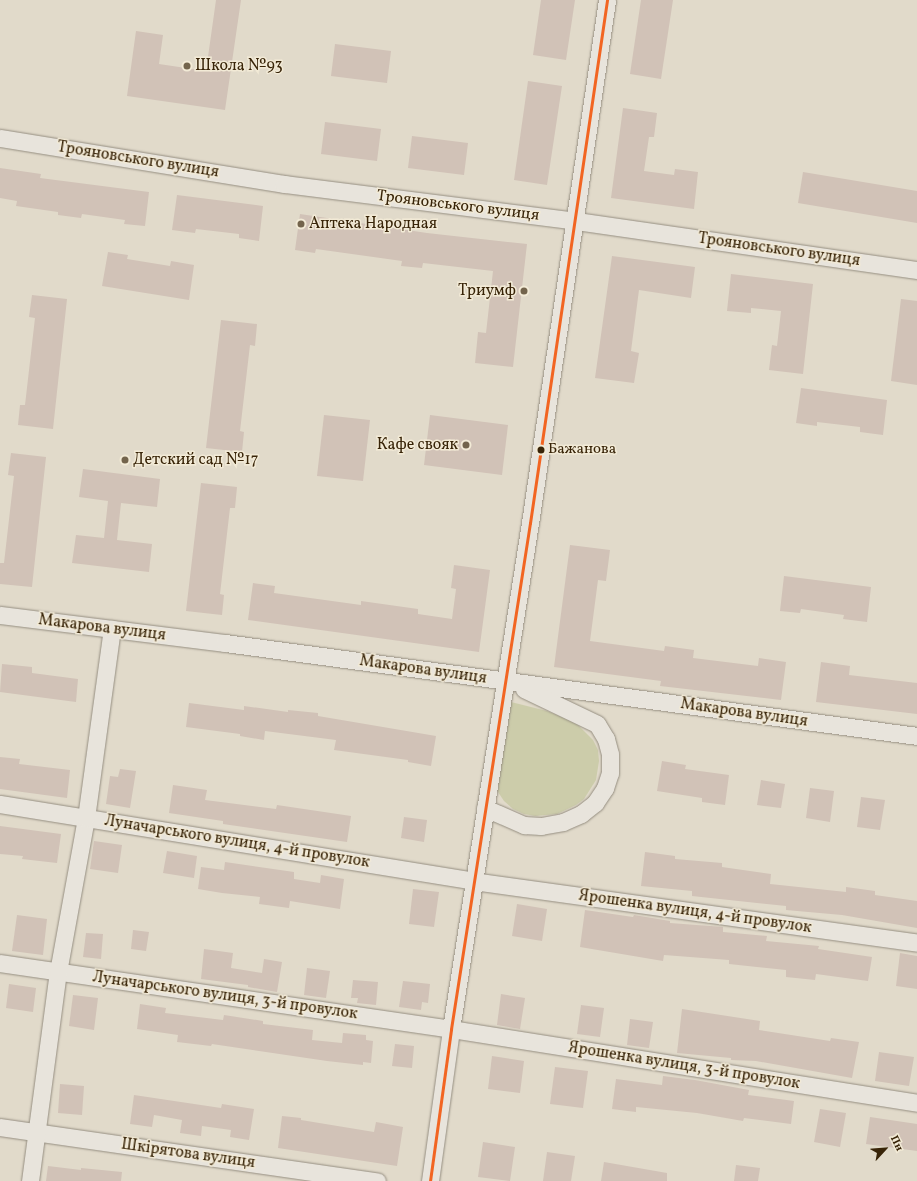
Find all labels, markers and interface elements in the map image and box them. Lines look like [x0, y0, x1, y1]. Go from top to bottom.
place label: Школа №93 [195, 56, 283, 76]
marker: Школа №93 [182, 61, 192, 71]
street label: Трояновського вулиця [56, 138, 220, 182]
street label: Трояновського вулиця [376, 187, 540, 225]
place label: Аптека Народная [309, 214, 437, 234]
marker: Аптека Народная [296, 219, 306, 229]
street label: Трояновського вулиця [697, 229, 861, 271]
place label: Триумф [458, 281, 516, 301]
marker: Триумф [519, 286, 529, 296]
place label: Кафе свояк [377, 435, 458, 455]
marker: Кафе свояк [461, 440, 471, 450]
place label: Бажанова [548, 441, 616, 459]
marker: Бажанова [536, 445, 546, 455]
place label: Детский сад №17 [133, 450, 259, 470]
marker: Детский сад №17 [120, 455, 130, 465]
street label: Макарова вулиця [37, 611, 167, 645]
street label: Макарова вулиця [358, 652, 488, 688]
street label: Макарова вулиця [679, 695, 809, 731]
street label: Луначарського вулиця, 4-й провулок [103, 812, 371, 872]
street label: Ярошенка вулиця, 4-й провулок [577, 886, 813, 938]
street label: Луначарського вулиця, 3-й провулок [91, 968, 359, 1024]
street label: Ярошенка вулиця, 3-й провулок [567, 1038, 801, 1094]
north arrow [865, 1129, 905, 1169]
text: Пн [886, 1133, 906, 1154]
street label: Шкірятова вулиця [120, 1135, 256, 1173]

